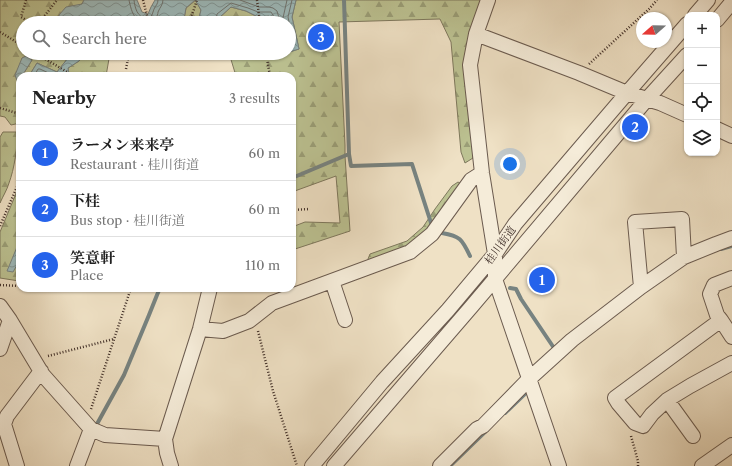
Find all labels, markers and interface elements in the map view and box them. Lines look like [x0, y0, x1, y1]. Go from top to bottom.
north arrow [636, 12, 672, 48]
map controls [684, 12, 720, 156]
button: + [684, 12, 720, 48]
search box [16, 16, 296, 60]
pin: 3 [308, 22, 334, 52]
icon: search [30, 27, 52, 49]
text: Search here [62, 29, 147, 48]
button: − [684, 48, 720, 84]
button: locate [684, 84, 720, 120]
text: Nearby [32, 88, 96, 108]
text: 3 results [229, 90, 280, 106]
pin: 2 [622, 112, 648, 142]
button: layers [684, 120, 720, 156]
text: ラーメン来来亭 [70, 135, 174, 154]
text: 1 [42, 145, 48, 161]
text: 60 m [249, 145, 280, 161]
your location [500, 154, 520, 174]
text: Restaurant · 桂川街道 [70, 156, 199, 172]
text: 下桂 [70, 191, 100, 210]
text: 2 [41, 201, 49, 217]
text: 60 m [249, 201, 280, 217]
text: Bus stop · 桂川街道 [70, 212, 185, 228]
street label: 桂川街道 [481, 223, 519, 267]
text: 笑意軒 [70, 248, 115, 267]
text: 3 [41, 257, 49, 273]
text: 110 m [245, 257, 280, 273]
pin: 1 [529, 265, 555, 295]
text: Place [70, 267, 103, 283]

